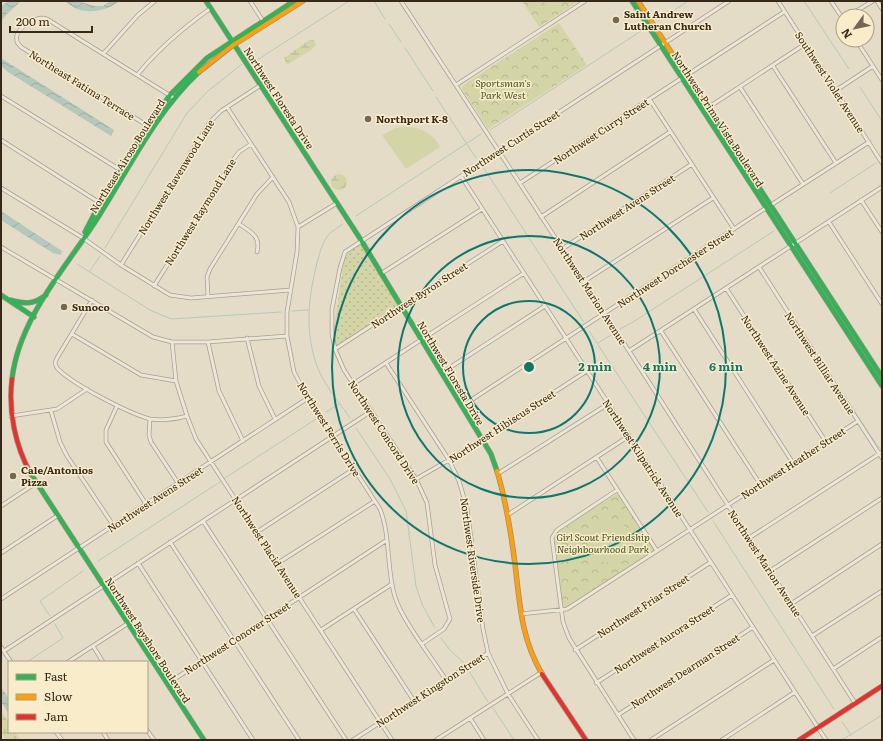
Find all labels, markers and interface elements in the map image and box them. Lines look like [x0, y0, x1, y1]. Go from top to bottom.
place label: Saint Andrew Lutheran Church [624, 6, 712, 33]
scale bar [10, 8, 92, 34]
north arrow [835, 8, 875, 48]
text: 200 m [16, 12, 50, 30]
marker: Saint Andrew Lutheran Church [611, 15, 621, 25]
text: N [837, 26, 855, 42]
street label: Southwest Violet Avenue [792, 28, 869, 135]
street label: Northwest Floresta Drive [241, 44, 318, 152]
street label: Northeast Fatima Terrace [27, 46, 138, 123]
street label: Northwest Prima Vista Boulevard [669, 48, 768, 189]
park label: Sportsman's Park West [475, 75, 531, 102]
street label: Northwest Curry Street [550, 94, 652, 167]
street label: Northeast Airoso Boulevard [85, 96, 168, 216]
street label: Northwest Curtis Street [459, 106, 562, 180]
place label: Northport K-8 [376, 111, 448, 126]
marker: Northport K-8 [363, 114, 373, 124]
street label: Northwest Ravenwood Lane [134, 116, 217, 237]
street label: Northwest Raymond Lane [160, 155, 239, 268]
street label: Northwest Avens Street [576, 170, 678, 243]
street label: Northwest Dorchester Street [614, 224, 736, 311]
street label: Northwest Marion Avenue [550, 234, 631, 347]
street label: Northwest Byron Street [368, 258, 470, 331]
place label: Sunoco [72, 299, 110, 314]
marker: Sunoco [59, 302, 69, 312]
street label: Northwest Billiar Avenue [782, 308, 859, 417]
street label: Northwest Azine Avenue [738, 312, 815, 418]
street label: Northwest Floresta Drive [414, 318, 489, 428]
text: 2 min [578, 357, 612, 375]
text: 4 min [643, 357, 678, 375]
text: 6 min [709, 357, 744, 375]
centre of rings [522, 360, 536, 374]
street label: Northwest Concord Drive [345, 377, 424, 487]
street label: Northwest Ferris Drive [294, 379, 365, 479]
street label: Northwest Hibiscus Street [445, 385, 558, 466]
street label: Northwest Kilpatrick Avenue [600, 396, 687, 520]
street label: Northwest Heather Street [737, 423, 848, 502]
place label: Cale/Antonios Pizza [21, 462, 93, 489]
street label: Northwest Avens Street [104, 462, 206, 535]
marker: Cale/Antonios Pizza [8, 471, 18, 481]
street label: Northwest Placid Avenue [229, 493, 306, 601]
street label: Northwest Riverside Drive [457, 497, 490, 623]
street label: Northwest Marion Avenue [725, 506, 806, 619]
park label: Girl Scout Friendship Neighbourhood Park [556, 529, 650, 556]
street label: Northwest Friar Street [594, 570, 692, 641]
street label: Northwest Bayshore Boulevard [102, 574, 195, 705]
street label: Northwest Conover Street [181, 598, 293, 678]
street label: Northwest Aurora Street [611, 600, 717, 677]
street label: Northwest Dearman Street [627, 630, 742, 712]
street label: Northwest Kingston Street [372, 649, 487, 730]
legend [8, 661, 148, 733]
text: Fast [44, 667, 68, 685]
text: Slow [44, 687, 73, 705]
text: Jam [44, 707, 69, 725]

